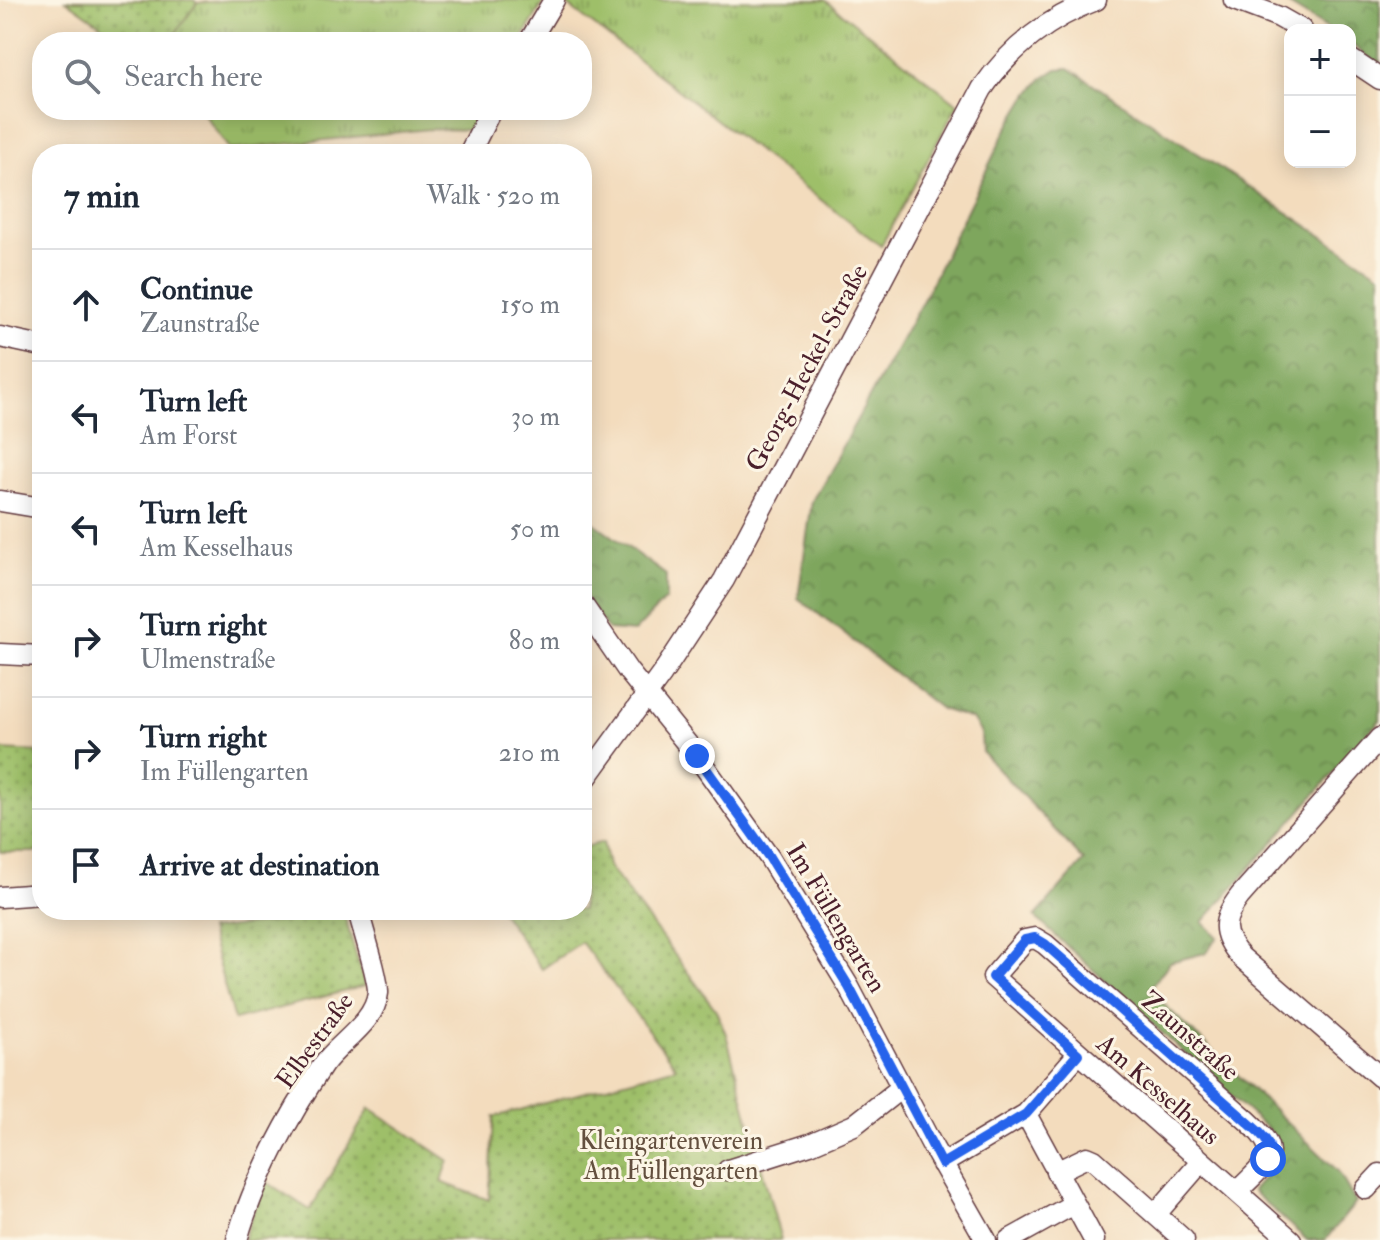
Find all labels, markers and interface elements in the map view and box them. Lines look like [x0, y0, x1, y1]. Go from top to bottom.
map controls [1284, 24, 1356, 168]
button: + [1284, 24, 1356, 96]
search box [32, 32, 592, 120]
icon: search [60, 54, 104, 98]
text: Search here [124, 58, 263, 95]
button: − [1284, 96, 1356, 168]
text: 7 min [64, 175, 140, 218]
text: Walk · 520 m [426, 180, 560, 212]
street label: Georg-Heckel-Straße [739, 259, 875, 477]
text: Continue [140, 271, 253, 308]
icon: ahead [64, 283, 108, 327]
text: 150 m [501, 289, 560, 321]
text: Zaunstraße [140, 308, 260, 340]
text: Turn left [140, 383, 247, 420]
icon: left [64, 395, 108, 439]
text: 30 m [511, 401, 560, 433]
text: Am Forst [140, 420, 237, 452]
text: Turn left [140, 495, 247, 532]
icon: left [64, 507, 108, 551]
text: 50 m [510, 513, 560, 545]
text: Am Kesselhaus [140, 532, 293, 564]
text: Turn right [140, 607, 267, 644]
icon: right [64, 619, 108, 663]
text: 80 m [509, 625, 560, 657]
text: Ulmenstraße [140, 644, 275, 676]
text: Turn right [140, 719, 267, 756]
icon: right [64, 731, 108, 775]
text: 210 m [499, 737, 560, 769]
route end [679, 738, 715, 774]
text: Im Füllengarten [140, 756, 309, 788]
street label: Im Füllengarten [779, 837, 893, 999]
icon: arrive [64, 843, 108, 887]
text: Arrive at destination [140, 847, 380, 884]
street label: Zaunstraße [1134, 985, 1246, 1087]
street label: Elbestraße [269, 986, 361, 1096]
street label: Am Kesselhaus [1089, 1027, 1226, 1152]
park label: Kleingartenverein Am Füllengarten [579, 1125, 763, 1187]
route start [1250, 1141, 1286, 1177]

